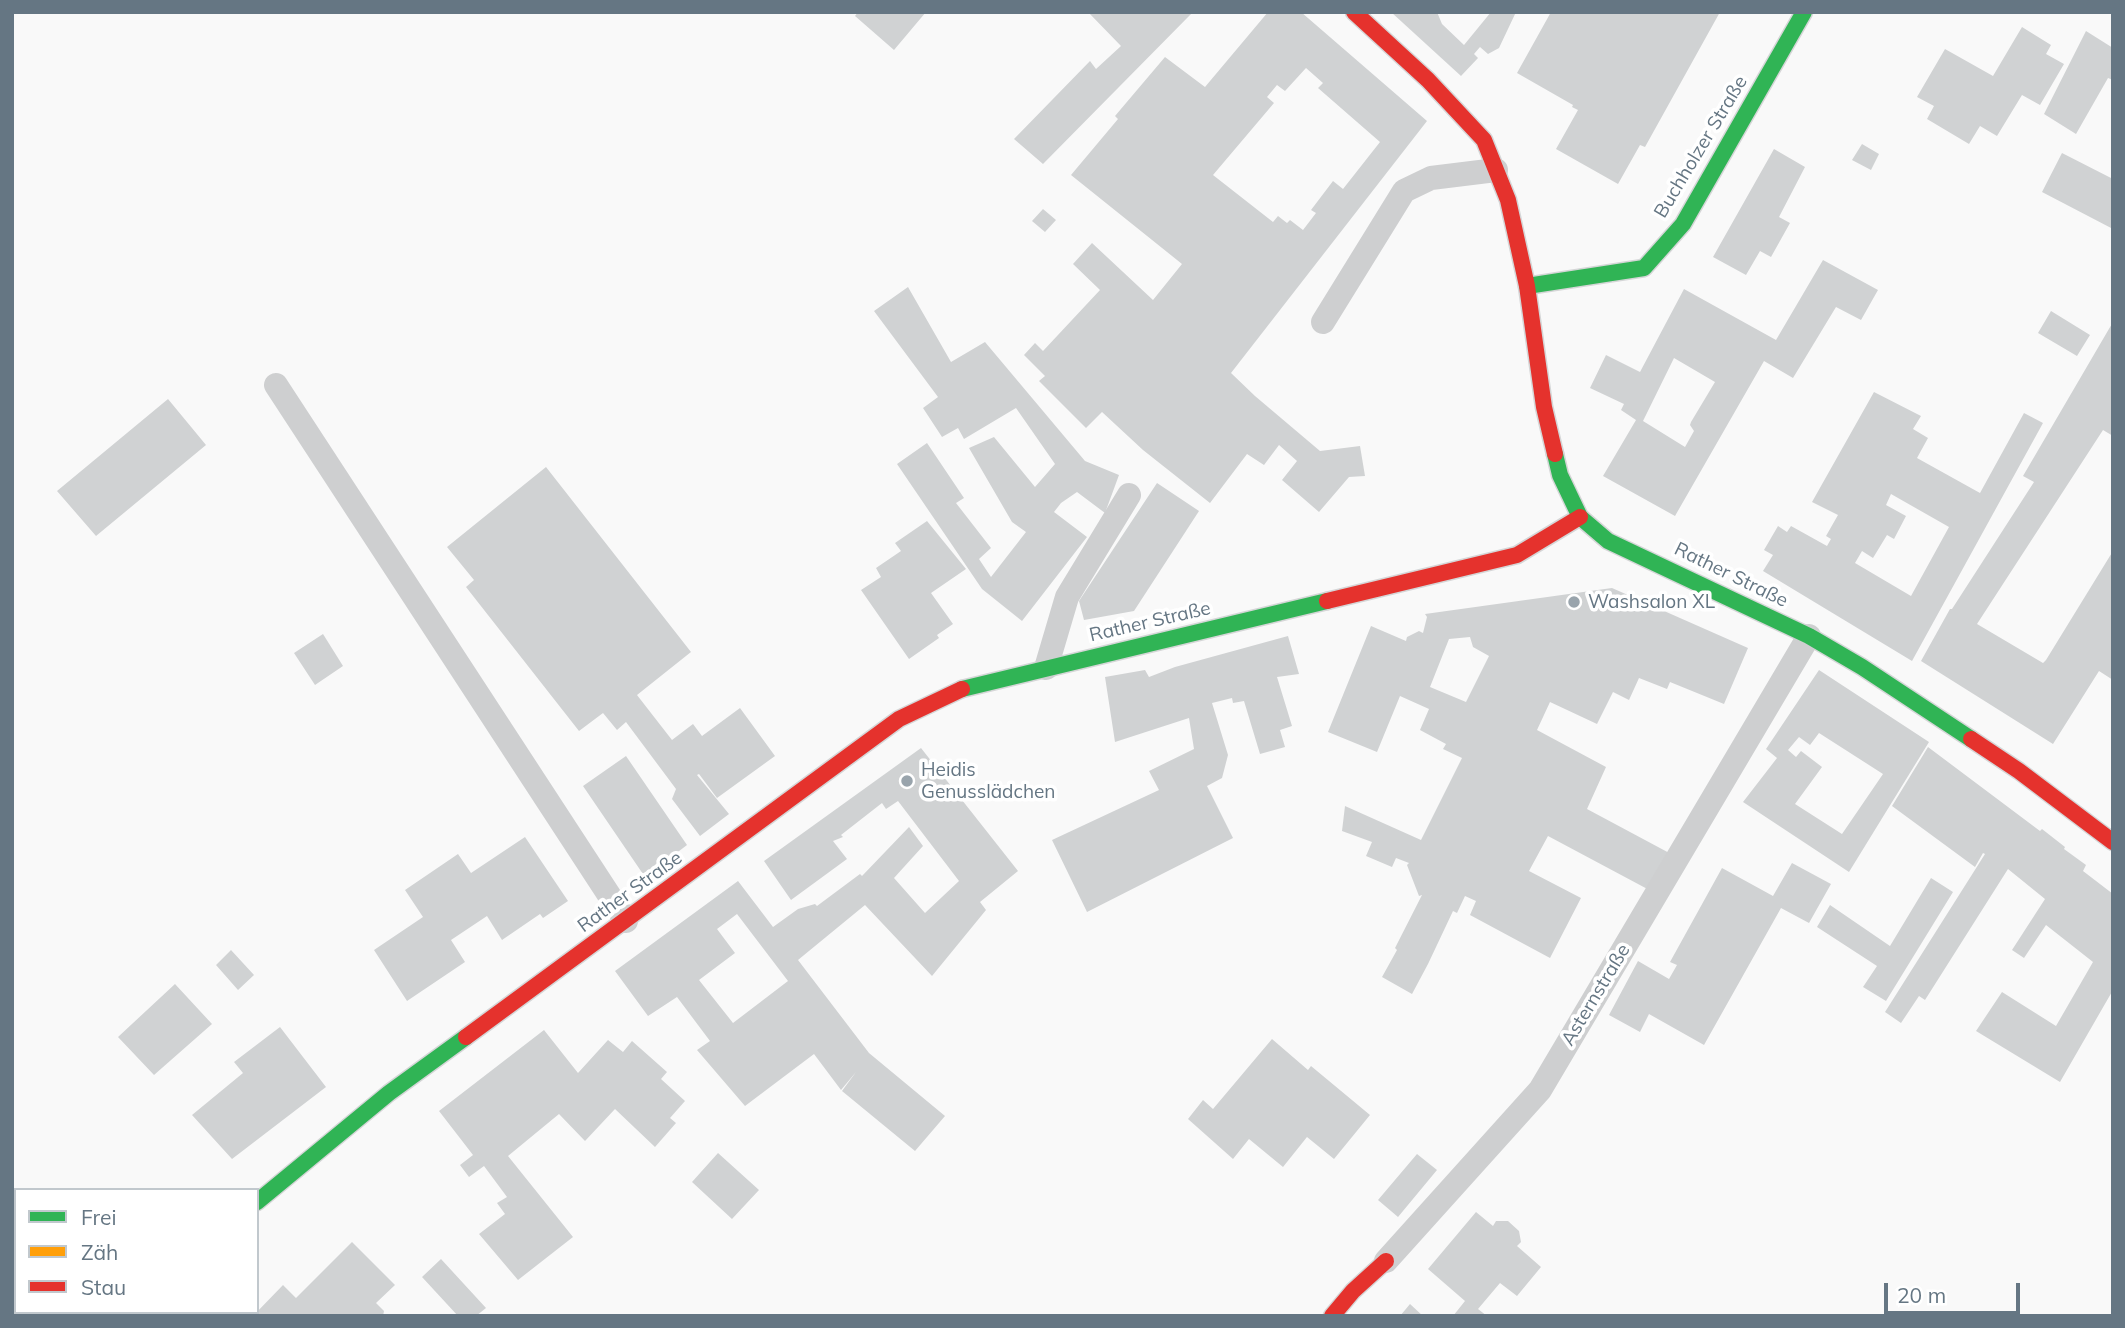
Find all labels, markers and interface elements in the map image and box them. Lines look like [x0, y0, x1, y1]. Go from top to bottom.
street label: Buchholzer Straße [1650, 72, 1752, 222]
street label: Rather Straße [1670, 538, 1792, 612]
place label: Washsalon XL [1588, 591, 1715, 613]
marker: Washsalon XL [1566, 594, 1582, 610]
street label: Rather Straße [1087, 597, 1213, 647]
place label: Heidis Genusslädchen [921, 759, 1056, 803]
marker: Heidis Genusslädchen [899, 773, 915, 789]
street label: Rather Straße [573, 846, 687, 938]
street label: Asternstraße [1557, 940, 1635, 1050]
legend [14, 1188, 259, 1314]
text: Frei [81, 1204, 117, 1230]
text: Zäh [81, 1239, 118, 1265]
scale bar [1887, 1268, 2024, 1312]
text: Stau [81, 1274, 126, 1300]
text: 20 m [1897, 1282, 1946, 1308]

